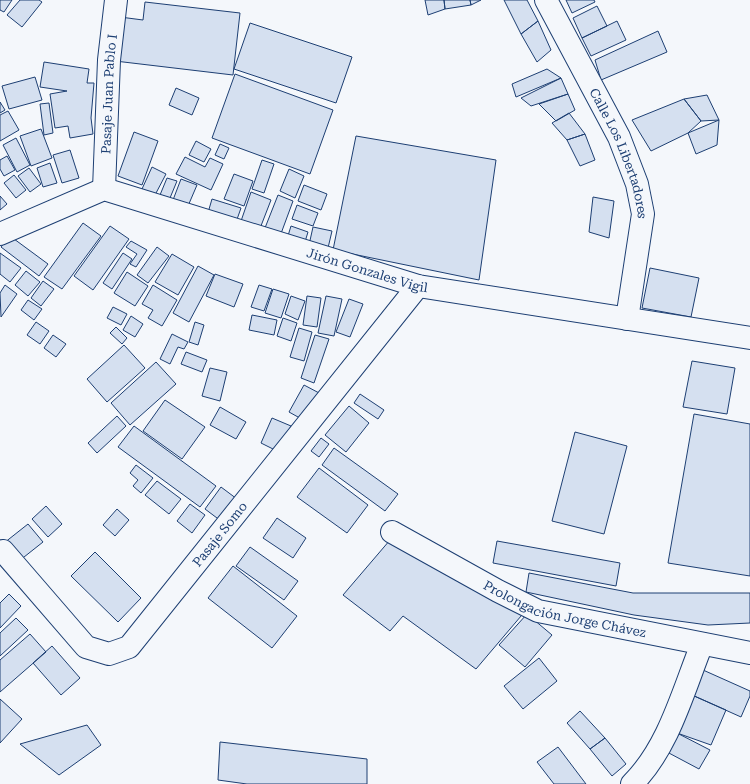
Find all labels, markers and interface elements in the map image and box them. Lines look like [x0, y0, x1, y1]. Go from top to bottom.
street label: Pasaje Juan Pablo I [98, 33, 120, 154]
street label: Calle Los Libertadores [586, 86, 650, 220]
street label: Jirón Gonzales Vigil [305, 245, 429, 295]
street label: Pasaje Somo [189, 499, 250, 570]
street label: Prolongación Jorge Chávez [481, 577, 647, 640]

